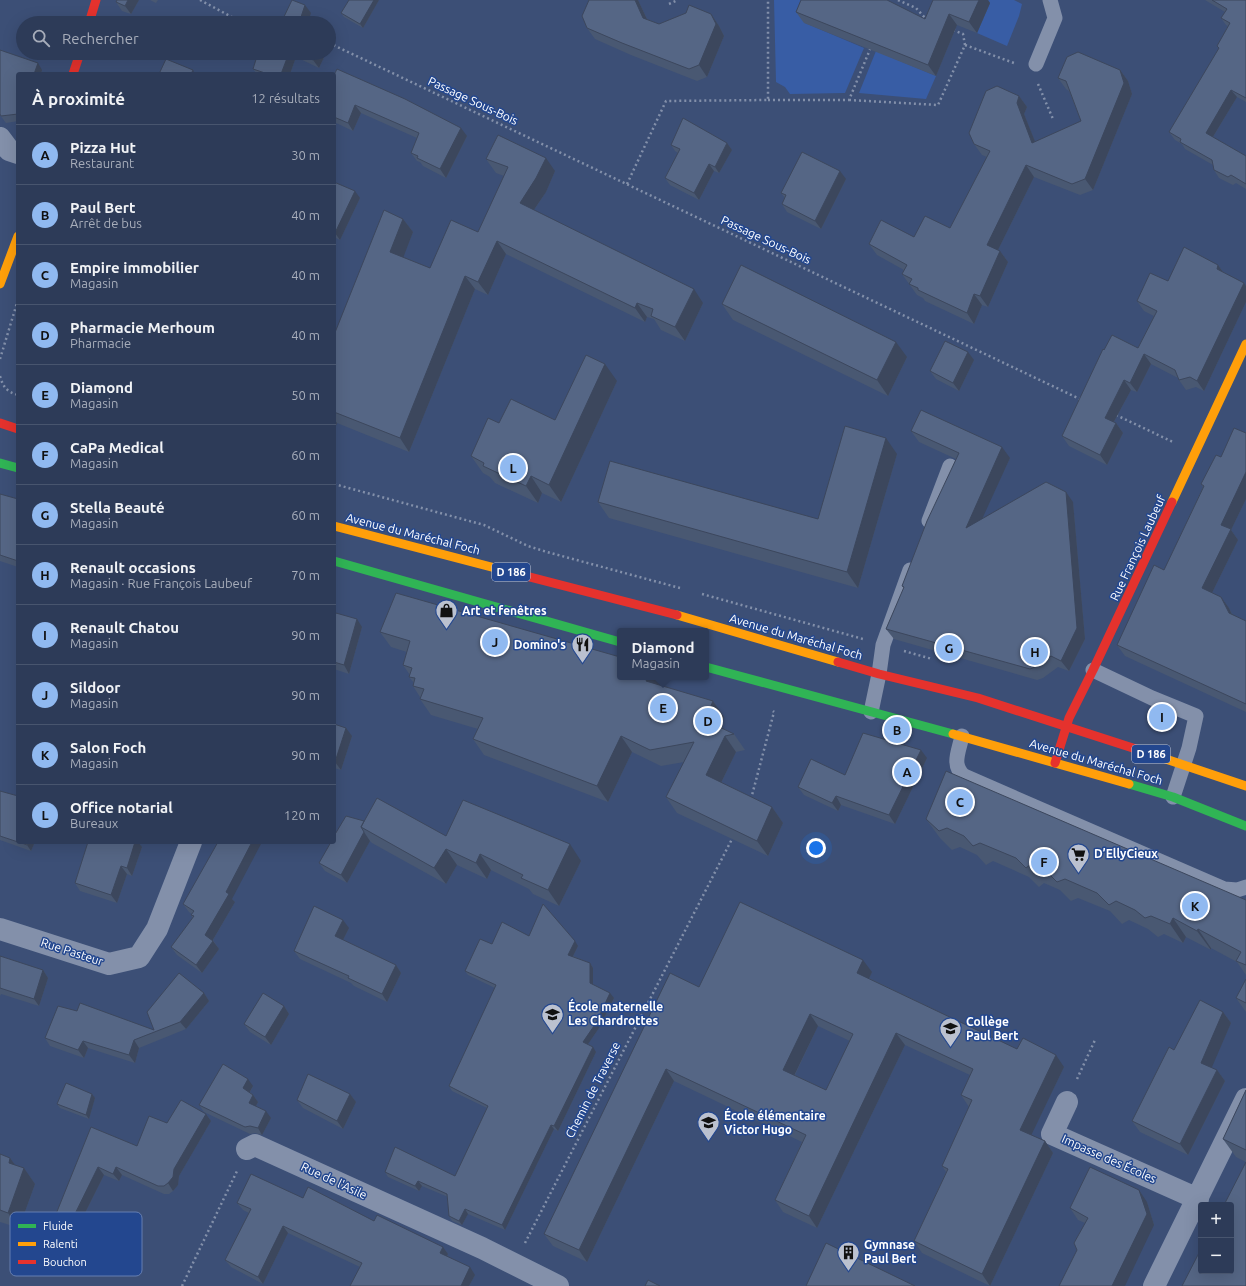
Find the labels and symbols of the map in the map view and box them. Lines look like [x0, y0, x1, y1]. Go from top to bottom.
street label: Passage Sous-Bois [426, 74, 520, 127]
street label: Passage Sous-Bois [719, 213, 813, 266]
pin: L [500, 453, 526, 483]
street label: Rue François Laubeuf [1107, 493, 1168, 603]
street label: Avenue du Maréchal Foch [345, 511, 482, 556]
road number: D 186 [492, 563, 530, 581]
shop icon: Art et fenêtres [434, 598, 460, 631]
place label: Art et fenêtres [462, 604, 547, 617]
street label: Avenue du Maréchal Foch [728, 611, 864, 662]
pin: J [482, 627, 508, 657]
restaurant icon: Domino's [569, 632, 595, 665]
pin: G [936, 633, 962, 663]
pin: H [1022, 637, 1048, 667]
place label: Domino's [514, 638, 566, 651]
pin: E [650, 693, 676, 723]
pin: I [1149, 702, 1175, 732]
pin: D [695, 706, 721, 736]
pin: B [884, 715, 910, 745]
street label: Avenue du Maréchal Foch [1028, 736, 1164, 787]
road number: D 186 [1132, 745, 1170, 763]
pin: A [894, 757, 920, 787]
pin: C [947, 787, 973, 817]
your location [806, 838, 826, 858]
supermarket icon: D’EllyCieux [1065, 841, 1091, 874]
pin: F [1031, 847, 1057, 877]
place label: D’EllyCieux [1094, 847, 1158, 860]
pin: K [1182, 891, 1208, 921]
street label: Rue Pasteur [39, 935, 105, 968]
place label: École maternelle Les Chardrottes [568, 998, 663, 1027]
school or university icon: École maternelle Les Chardrottes [540, 1001, 566, 1034]
place label: Collège Paul Bert [966, 1015, 1018, 1042]
school or university icon: Collège Paul Bert [937, 1016, 963, 1049]
street label: Chemin de Traverse [563, 1040, 622, 1140]
place label: École élémentaire Victor Hugo [724, 1107, 826, 1136]
school or university icon: École élémentaire Victor Hugo [696, 1110, 722, 1143]
street label: Impasse des Écoles [1060, 1132, 1159, 1185]
street label: Rue de l'Asile [299, 1160, 369, 1201]
legend [10, 1212, 142, 1276]
text: Fluide [43, 1220, 73, 1232]
text: Ralenti [43, 1238, 78, 1250]
place label: Gymnase Paul Bert [864, 1238, 916, 1265]
building icon: Gymnase Paul Bert [835, 1239, 861, 1272]
text: Bouchon [43, 1256, 87, 1268]

